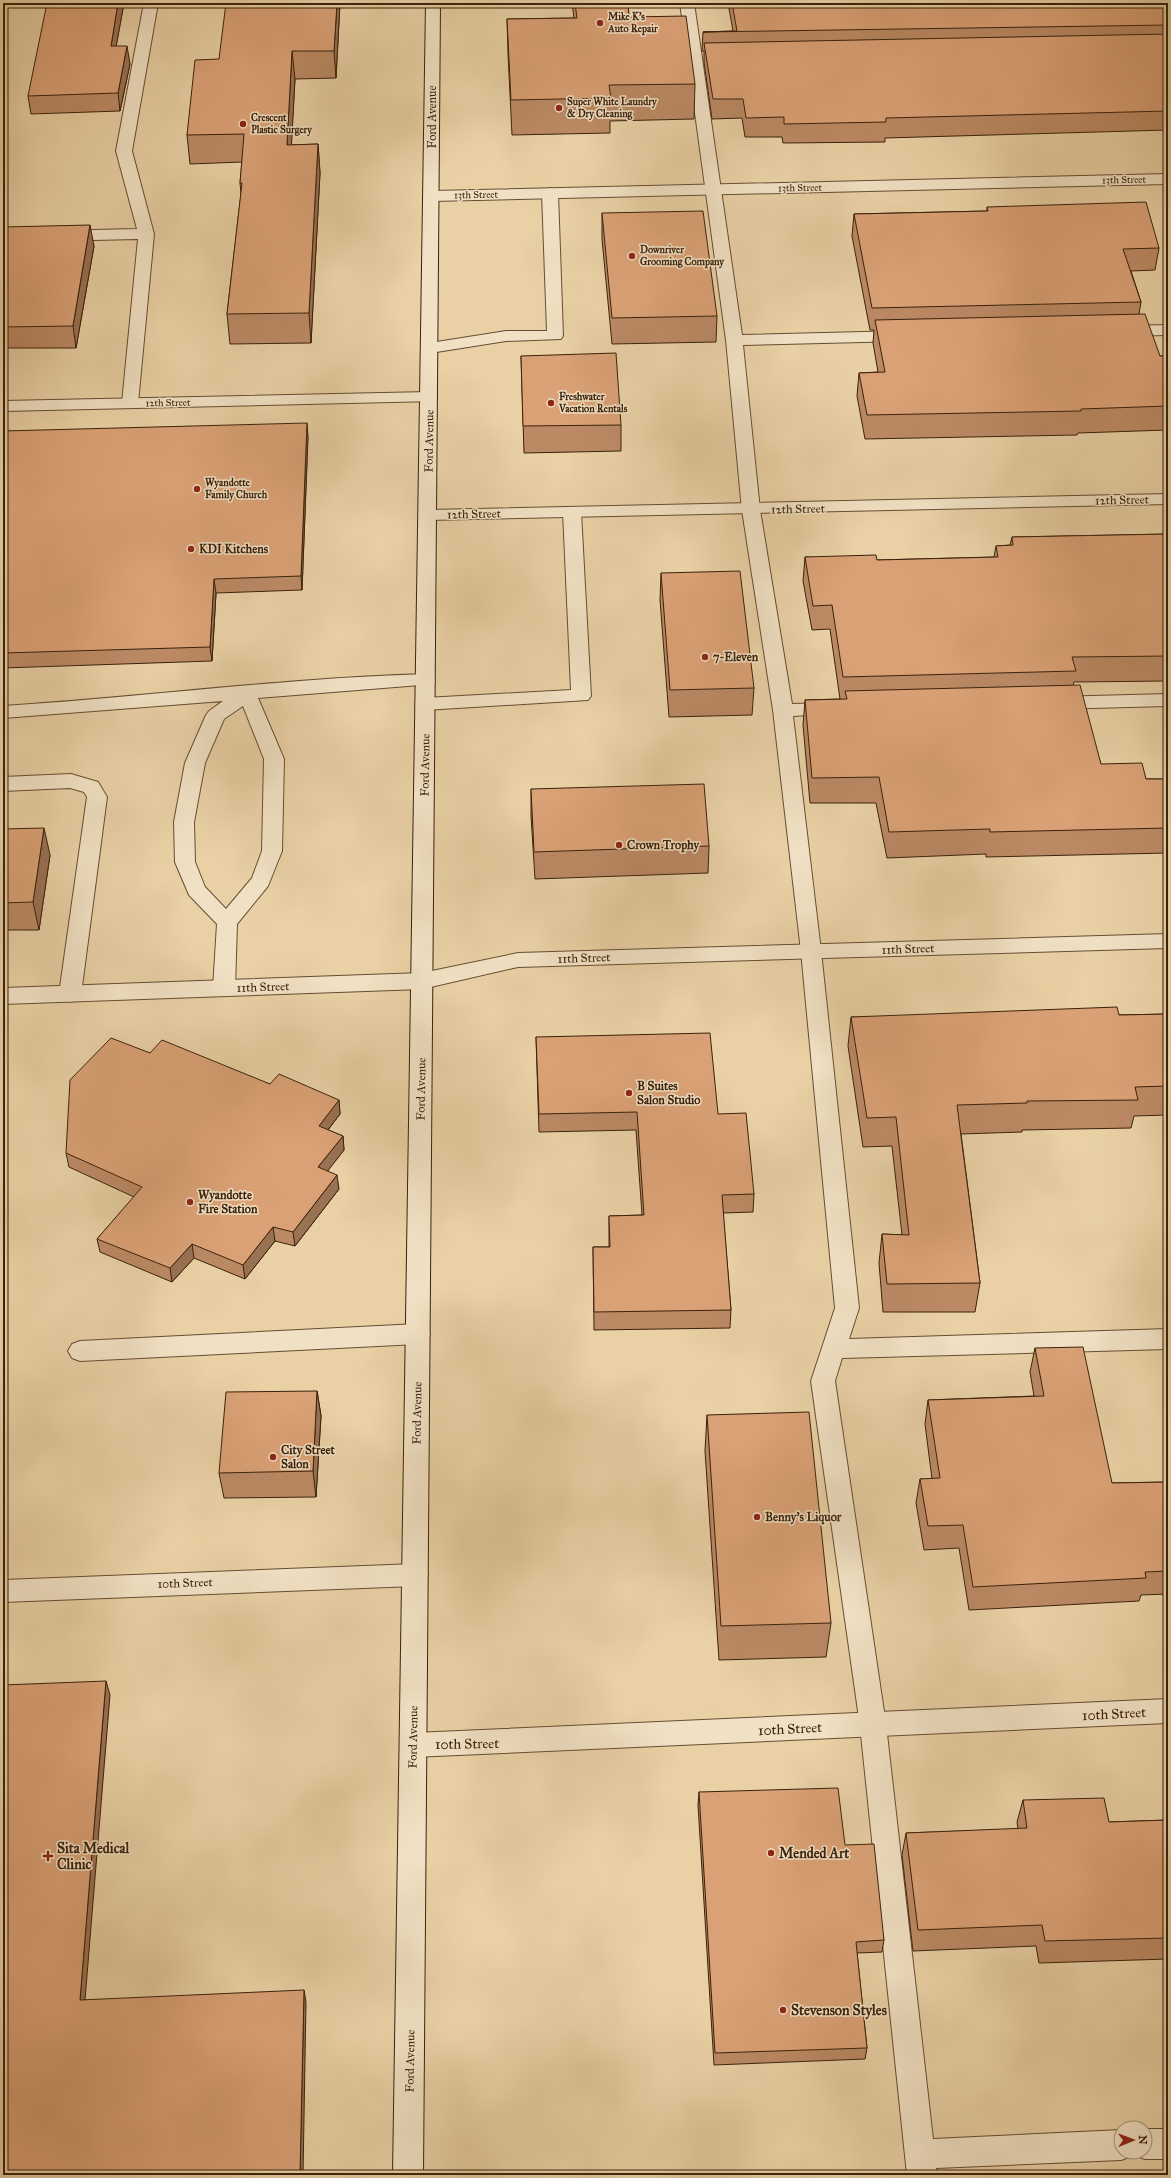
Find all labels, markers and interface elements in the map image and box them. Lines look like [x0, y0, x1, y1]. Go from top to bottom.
place label: Mike K's Auto Repair [607, 11, 658, 36]
marker: Mike K's Auto Repair [595, 18, 605, 28]
street label: Ford Avenue [425, 86, 439, 148]
place label: Super White Laundry & Dry Cleaning [567, 96, 658, 121]
marker: Super White Laundry & Dry Cleaning [554, 103, 564, 113]
place label: Crescent Plastic Surgery [251, 112, 313, 137]
marker: Crescent Plastic Surgery [238, 119, 248, 129]
street label: 13th Street [1102, 174, 1147, 186]
street label: 13th Street [778, 182, 823, 194]
street label: 13th Street [454, 189, 499, 201]
place label: Downriver Grooming Company [640, 244, 725, 269]
marker: Downriver Grooming Company [627, 251, 637, 261]
place label: Freshwater Vacation Rentals [558, 391, 628, 415]
street label: 12th Street [145, 397, 191, 409]
marker: Freshwater Vacation Rentals [546, 398, 556, 408]
street label: Ford Avenue [421, 409, 437, 473]
place label: Wyandotte Family Church [205, 477, 268, 502]
marker: Wyandotte Family Church [192, 484, 202, 494]
street label: 12th Street [1095, 493, 1150, 507]
street label: 12th Street [771, 502, 826, 516]
street label: 12th Street [447, 507, 502, 521]
place label: KDI Kitchens [199, 542, 269, 556]
marker: KDI Kitchens [186, 544, 196, 554]
place label: 7-Eleven [713, 650, 759, 664]
marker: 7-Eleven [700, 652, 710, 662]
street label: Ford Avenue [417, 733, 433, 797]
place label: Crown Trophy [627, 838, 701, 853]
marker: Crown Trophy [614, 840, 624, 850]
street label: 11th Street [881, 941, 935, 957]
street label: 11th Street [557, 950, 611, 966]
street label: 11th Street [236, 979, 290, 995]
street label: Ford Avenue [413, 1057, 429, 1121]
place label: B Suites Salon Studio [637, 1079, 700, 1107]
marker: B Suites Salon Studio [624, 1088, 634, 1098]
place label: Wyandotte Fire Station [198, 1188, 258, 1216]
marker: Wyandotte Fire Station [185, 1197, 195, 1207]
street label: Ford Avenue [409, 1381, 425, 1445]
place label: City Street Salon [281, 1443, 335, 1471]
marker: City Street Salon [268, 1452, 278, 1462]
place label: Benny's Liquor [765, 1510, 842, 1525]
marker: Benny's Liquor [752, 1512, 762, 1522]
street label: 10th Street [157, 1575, 213, 1591]
street label: 10th Street [1082, 1704, 1147, 1724]
street label: Ford Avenue [405, 1705, 421, 1769]
street label: 10th Street [758, 1719, 823, 1739]
street label: 10th Street [435, 1735, 499, 1753]
place label: Sita Medical Clinic [57, 1840, 130, 1873]
place label: Mended Art [779, 1845, 849, 1862]
marker: Mended Art [766, 1848, 776, 1858]
marker: Sita Medical Clinic [42, 1850, 54, 1862]
place label: Stevenson Styles [791, 2002, 887, 2020]
marker: Stevenson Styles [778, 2005, 788, 2015]
street label: Ford Avenue [402, 2029, 418, 2093]
north arrow [1113, 2120, 1153, 2160]
text: N [1136, 2135, 1149, 2145]

